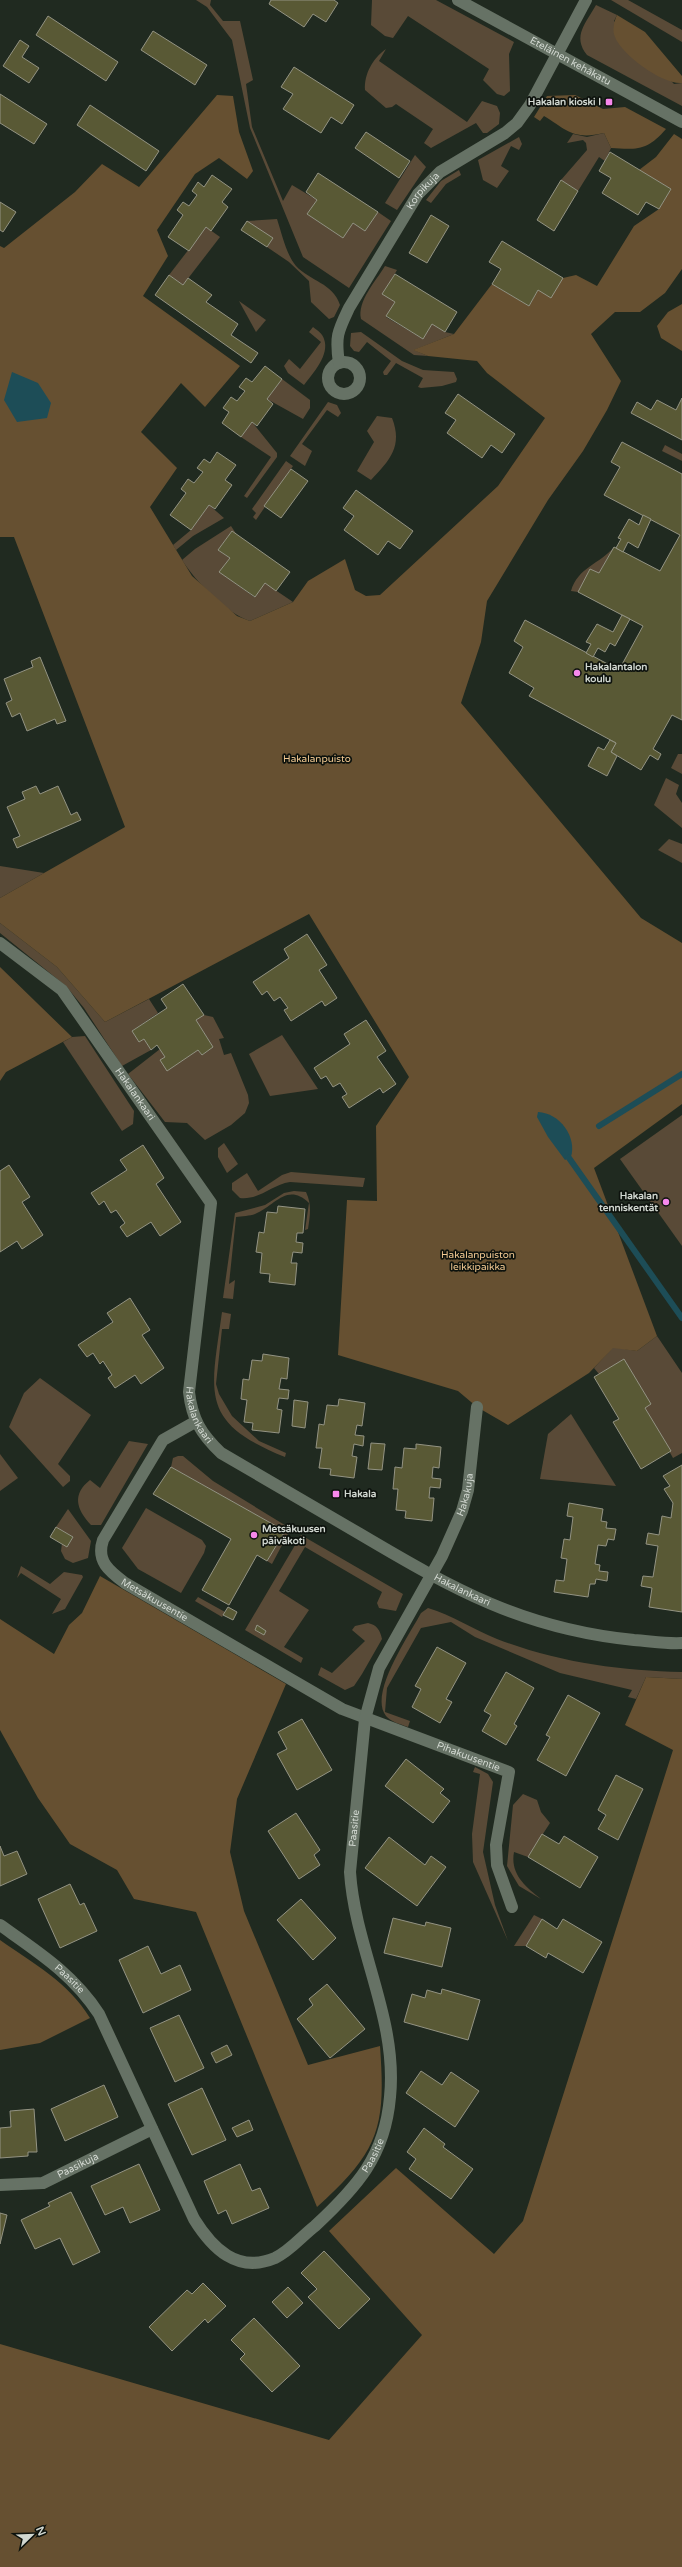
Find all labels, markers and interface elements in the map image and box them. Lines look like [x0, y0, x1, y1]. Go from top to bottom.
street label: Eteläinen kehäkatu [528, 34, 613, 88]
place label: Hakalan kioski I [528, 96, 601, 108]
marker: Hakalan kioski I [604, 97, 614, 107]
street label: Korpikuja [404, 170, 442, 212]
place label: Hakalantalon koulu [585, 661, 647, 685]
marker: Hakalantalon koulu [572, 668, 582, 678]
park label: Hakalanpuisto [283, 753, 351, 765]
street label: Hakalankaari [112, 1066, 157, 1123]
place label: Hakalan tenniskentät [598, 1190, 658, 1214]
marker: Hakalan tenniskentät [661, 1197, 671, 1207]
park label: Hakalanpuiston leikkipaikka [441, 1249, 515, 1273]
street label: Hakalankaari [183, 1386, 215, 1446]
street label: Hakakuja [454, 1473, 476, 1518]
place label: Hakala [344, 1488, 377, 1500]
marker: Hakala [331, 1489, 341, 1499]
place label: Metsäkuusen päiväkoti [262, 1523, 326, 1547]
marker: Metsäkuusen päiväkoti [249, 1530, 259, 1540]
street label: Hakalankaari [432, 1571, 492, 1609]
street label: Metsäkuusentie [119, 1576, 190, 1624]
street label: Pihakuusentie [435, 1739, 502, 1774]
street label: Paasitie [347, 1809, 362, 1847]
street label: Paasitie [52, 1962, 87, 1996]
street label: Paasitie [360, 2137, 387, 2175]
street label: Paasikuja [55, 2150, 101, 2181]
north arrow [12, 2515, 52, 2555]
text: N [33, 2525, 48, 2538]

